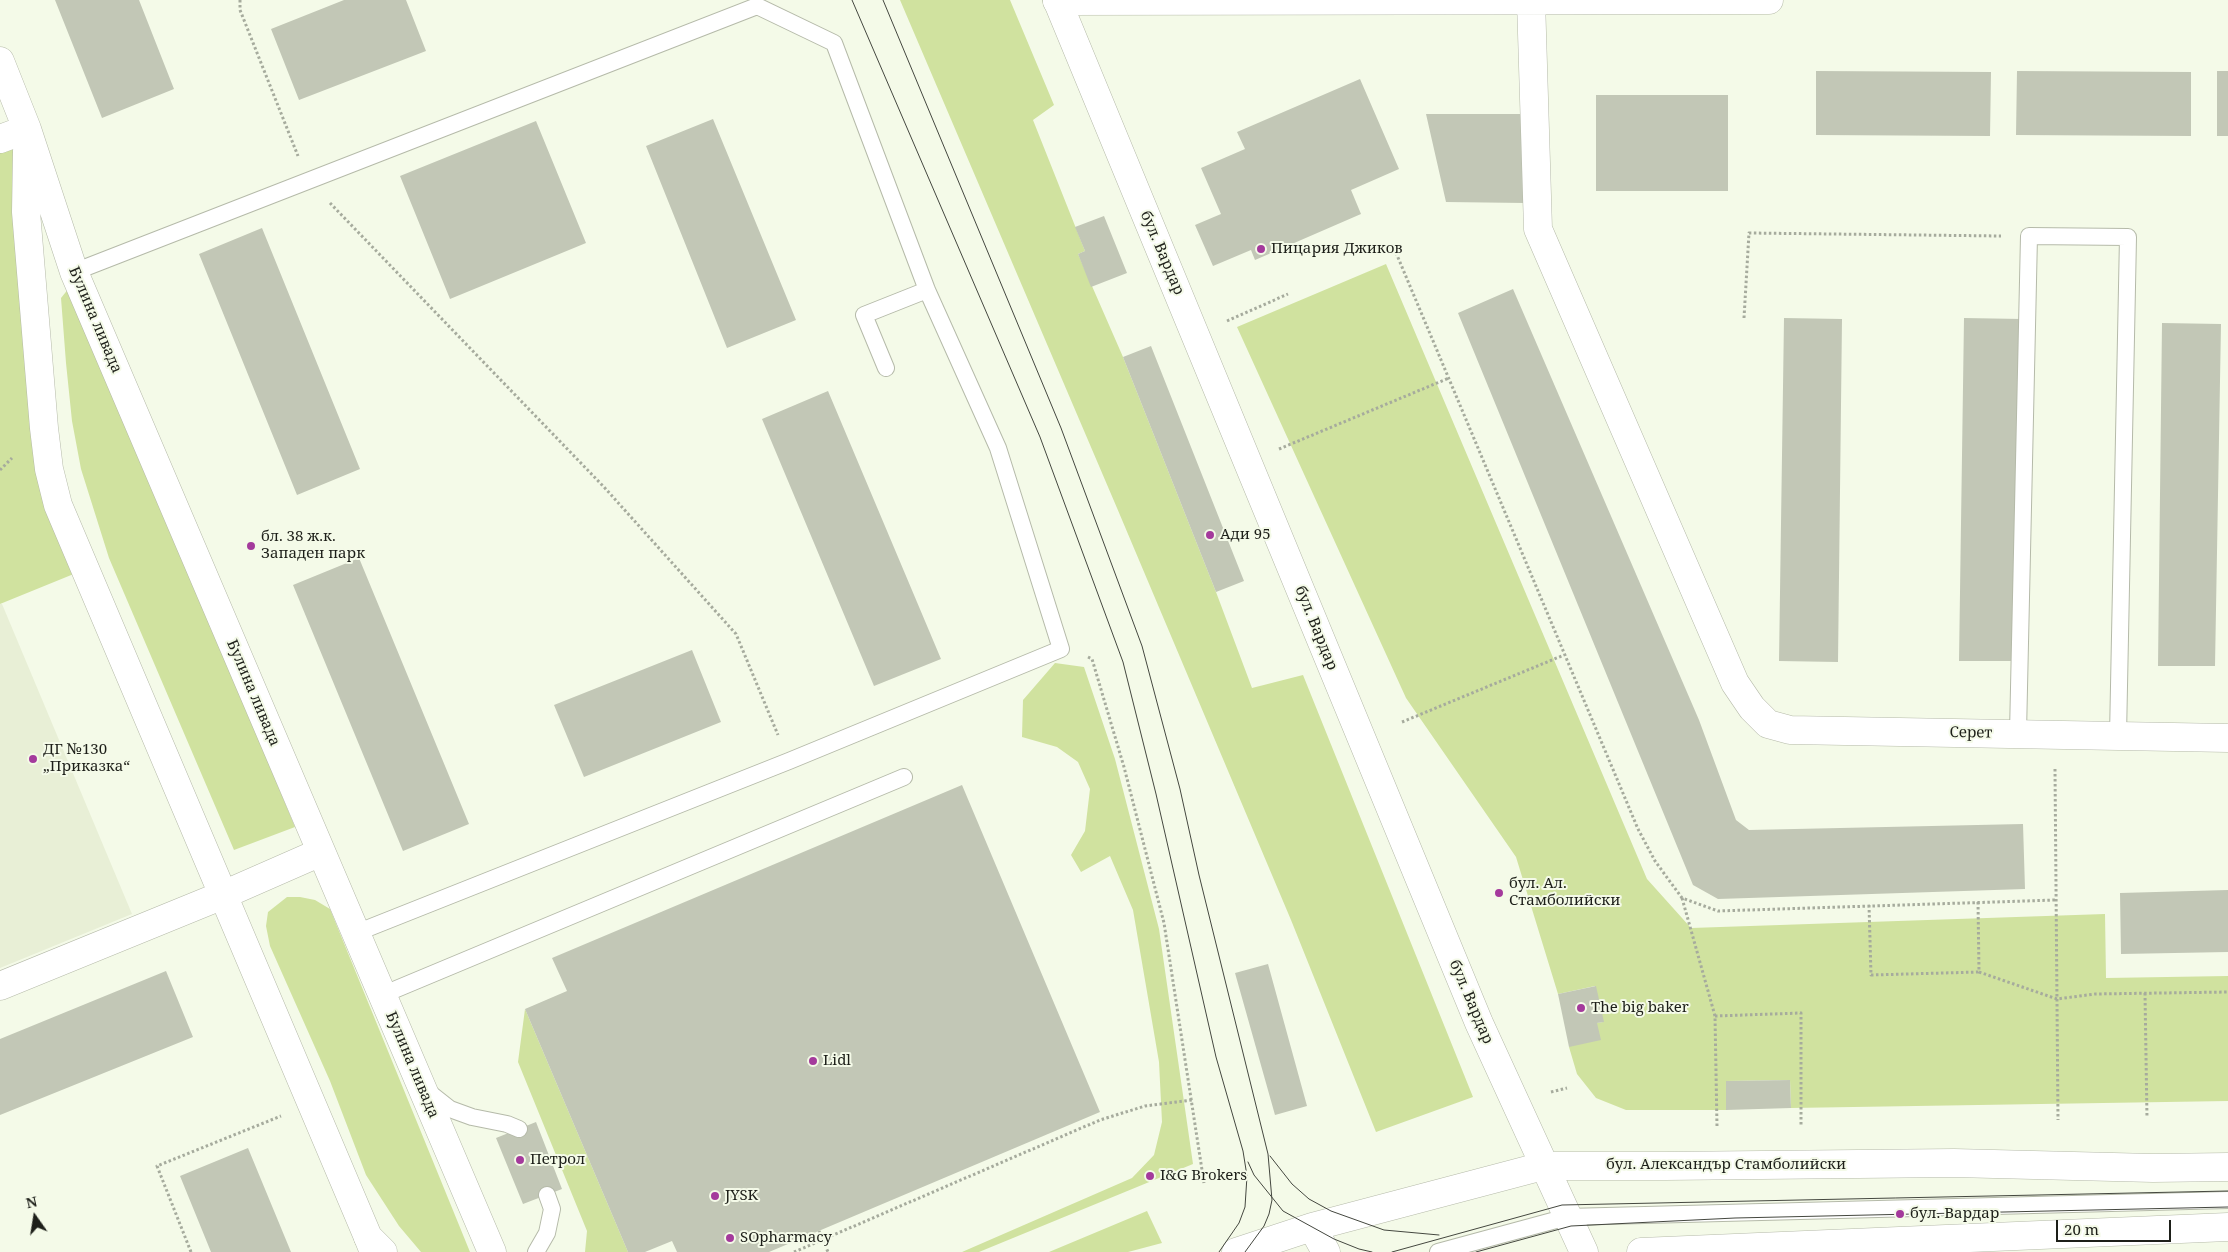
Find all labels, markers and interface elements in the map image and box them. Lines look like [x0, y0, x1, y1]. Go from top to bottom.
street label: бул. Вардар [1136, 208, 1188, 298]
place label: Пицария Джиков [1271, 240, 1403, 258]
marker: Пицария Джиков [1255, 243, 1267, 255]
street label: Булина ливада [64, 264, 126, 376]
place label: Ади 95 [1220, 526, 1271, 544]
place label: бл. 38 ж.к. Западен парк [261, 528, 365, 563]
marker: Ади 95 [1204, 529, 1216, 541]
marker: бл. 38 ж.к. Западен парк [245, 540, 257, 552]
street label: бул. Вардар [1291, 583, 1341, 673]
street label: Булина ливада [222, 637, 284, 749]
street label: Серет [1949, 724, 1993, 742]
place label: ДГ №130 „Приказка“ [43, 741, 130, 776]
marker: ДГ №130 „Приказка“ [27, 753, 39, 765]
place label: бул. Ал. Стамболийски [1509, 875, 1620, 910]
marker: бул. Ал. Стамболийски [1493, 887, 1505, 899]
street label: бул. Вардар [1445, 957, 1497, 1047]
place label: The big baker [1591, 999, 1689, 1017]
marker: The big baker [1575, 1002, 1587, 1014]
street label: Булина ливада [381, 1009, 443, 1121]
place label: Lidl [823, 1052, 851, 1070]
marker: Lidl [807, 1055, 819, 1067]
place label: Петрол [530, 1151, 585, 1169]
marker: Петрол [514, 1154, 526, 1166]
street label: бул. Александър Стамболийски [1606, 1156, 1846, 1174]
place label: I&G Brokers [1160, 1167, 1247, 1185]
marker: I&G Brokers [1144, 1170, 1156, 1182]
place label: JYSK [725, 1187, 758, 1205]
marker: JYSK [709, 1190, 721, 1202]
text: N [24, 1191, 39, 1212]
north arrow [10, 1192, 60, 1242]
place label: бул. Вардар [1910, 1205, 1999, 1223]
marker: бул. Вардар [1894, 1208, 1906, 1220]
scale bar [2058, 1210, 2173, 1242]
text: 20 m [2064, 1219, 2099, 1239]
place label: SOpharmacy [740, 1229, 832, 1247]
marker: SOpharmacy [724, 1232, 736, 1244]

